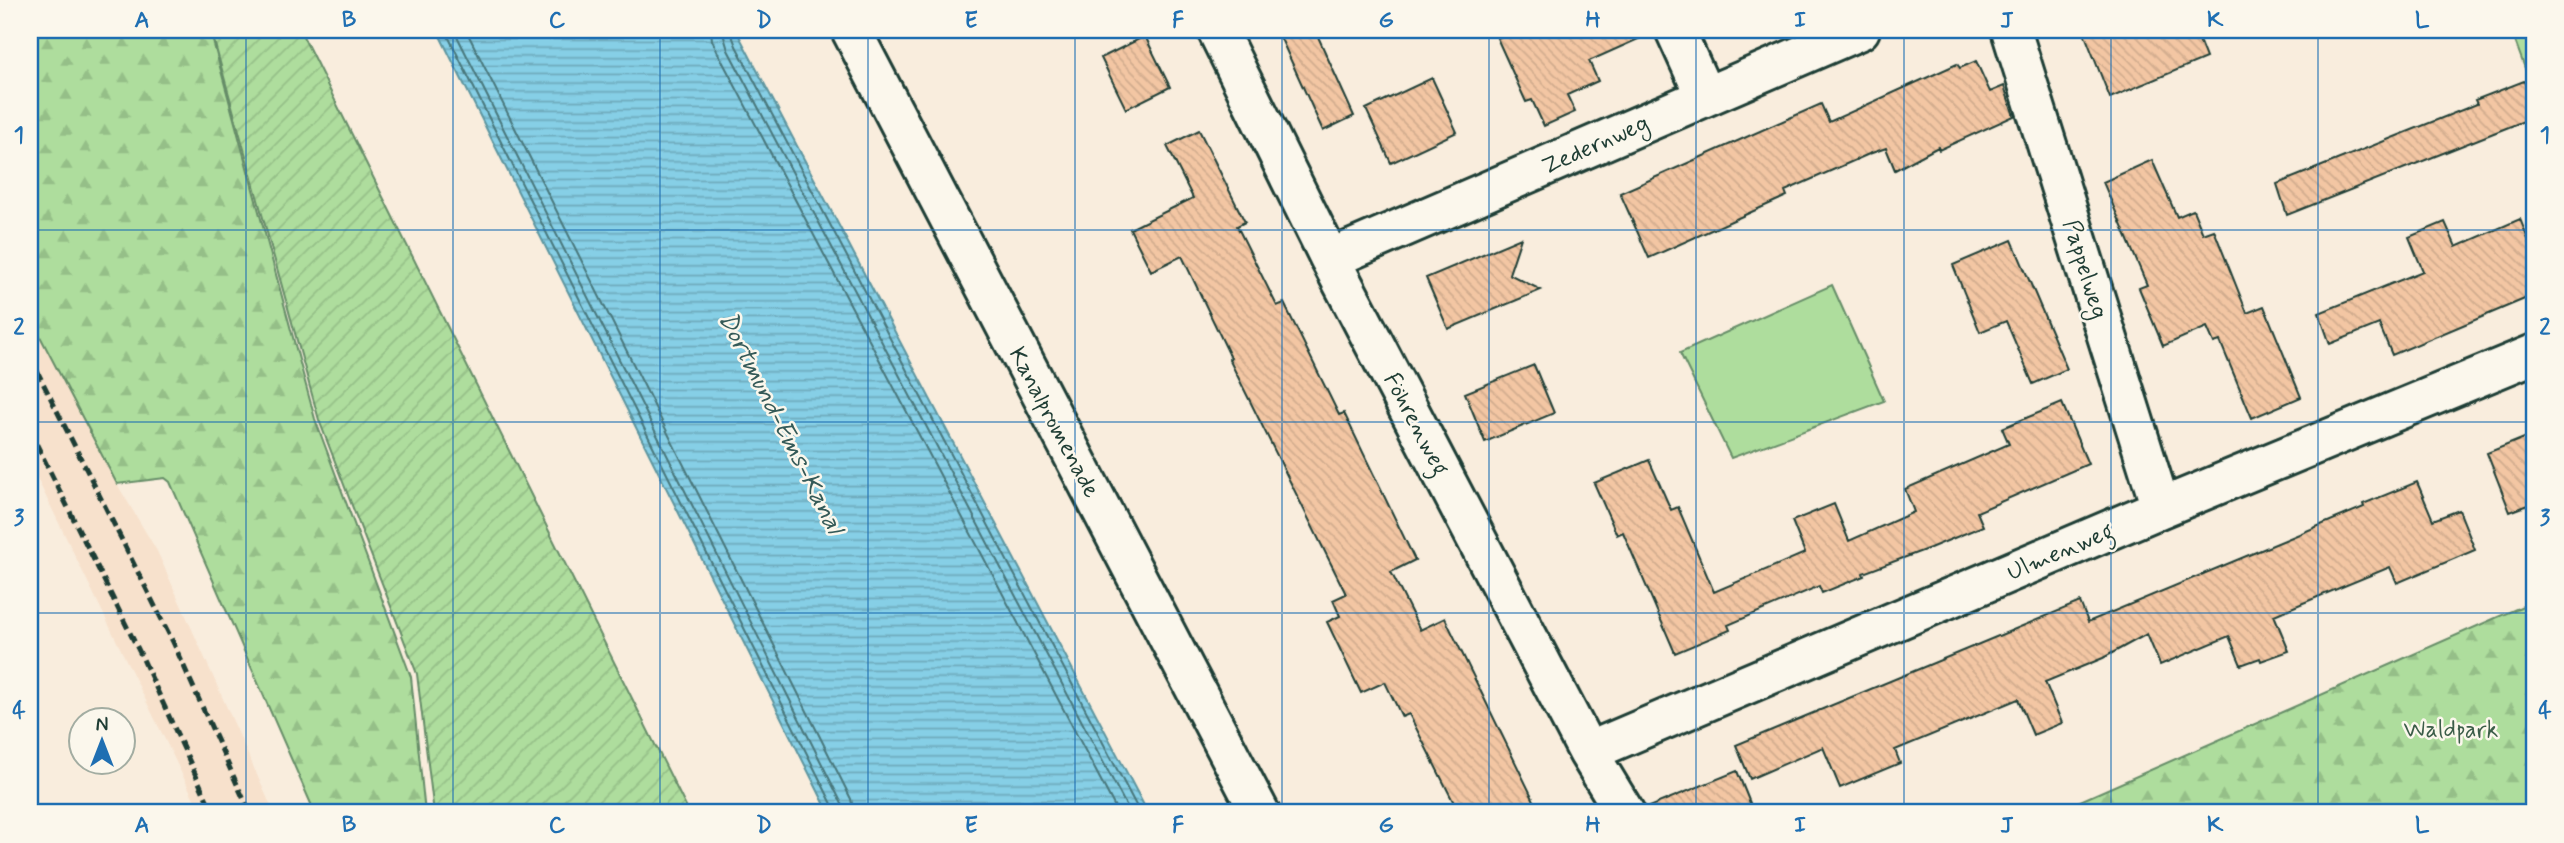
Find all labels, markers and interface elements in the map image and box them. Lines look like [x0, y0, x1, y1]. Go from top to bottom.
text: A [134, 6, 150, 36]
text: B [342, 6, 357, 36]
text: C [549, 6, 566, 36]
text: D [756, 6, 772, 36]
text: E [964, 6, 978, 36]
text: F [1172, 6, 1184, 36]
text: G [1378, 6, 1394, 36]
text: H [1585, 6, 1601, 36]
text: I [1794, 6, 1806, 36]
text: J [2000, 6, 2014, 36]
text: K [2207, 6, 2224, 36]
text: L [2415, 6, 2430, 36]
street label: Zedernweg [1537, 108, 1655, 185]
text: 1 [14, 121, 24, 151]
text: 1 [2540, 121, 2550, 151]
street label: Pappelweg [2053, 216, 2114, 323]
water label: Dortmund-Ems-Kanal [710, 306, 853, 543]
text: 2 [13, 313, 25, 343]
text: 2 [2539, 313, 2551, 343]
street label: Kanalpromenade [1001, 342, 1106, 504]
street label: Föhrenweg [1373, 368, 1456, 483]
text: 3 [14, 504, 25, 534]
text: 3 [2540, 504, 2551, 534]
street label: Ulmenweg [2002, 516, 2120, 592]
text: 4 [12, 696, 26, 726]
text: 4 [2538, 696, 2552, 726]
north arrow [66, 706, 136, 776]
text: N [96, 713, 108, 738]
park label: Waldpark [2404, 715, 2498, 746]
text: A [134, 811, 150, 841]
text: B [342, 811, 357, 841]
text: C [549, 811, 566, 841]
text: D [756, 811, 772, 841]
text: E [964, 811, 978, 841]
text: F [1172, 811, 1184, 841]
text: G [1378, 811, 1394, 841]
text: H [1585, 811, 1601, 841]
text: I [1794, 811, 1806, 841]
text: J [2000, 811, 2014, 841]
text: K [2207, 811, 2224, 841]
text: L [2415, 811, 2430, 841]

